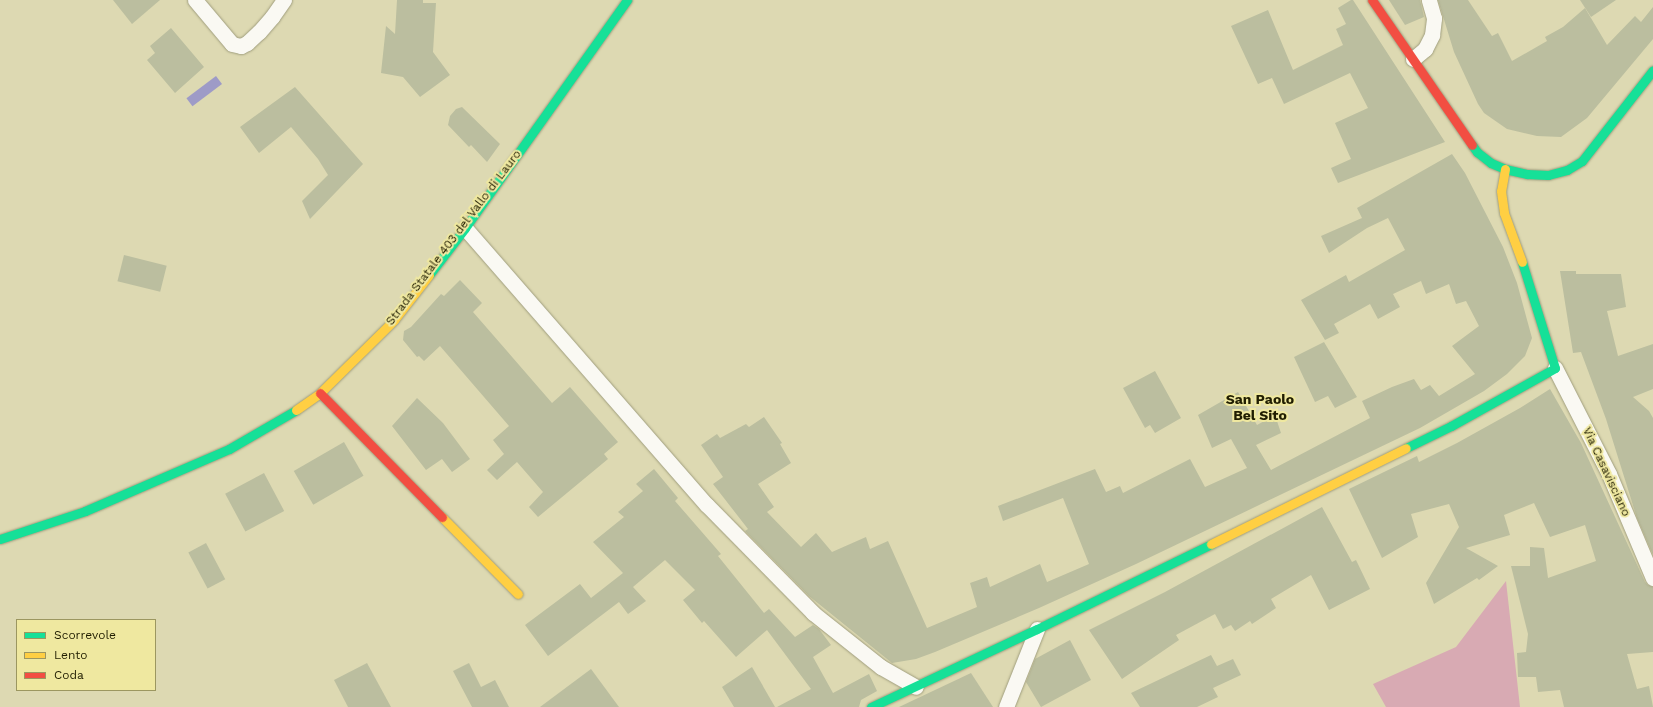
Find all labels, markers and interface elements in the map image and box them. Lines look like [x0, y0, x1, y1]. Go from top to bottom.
street label: Strada Statale 403 del Vallo di Lauro [383, 147, 525, 329]
district label: San Paolo Bel Sito [1226, 391, 1294, 424]
street label: Via Casavisciano [1579, 425, 1633, 519]
legend [16, 619, 156, 691]
text: Scorrevole [54, 628, 116, 642]
text: Lento [54, 648, 88, 662]
text: Coda [54, 668, 84, 682]

